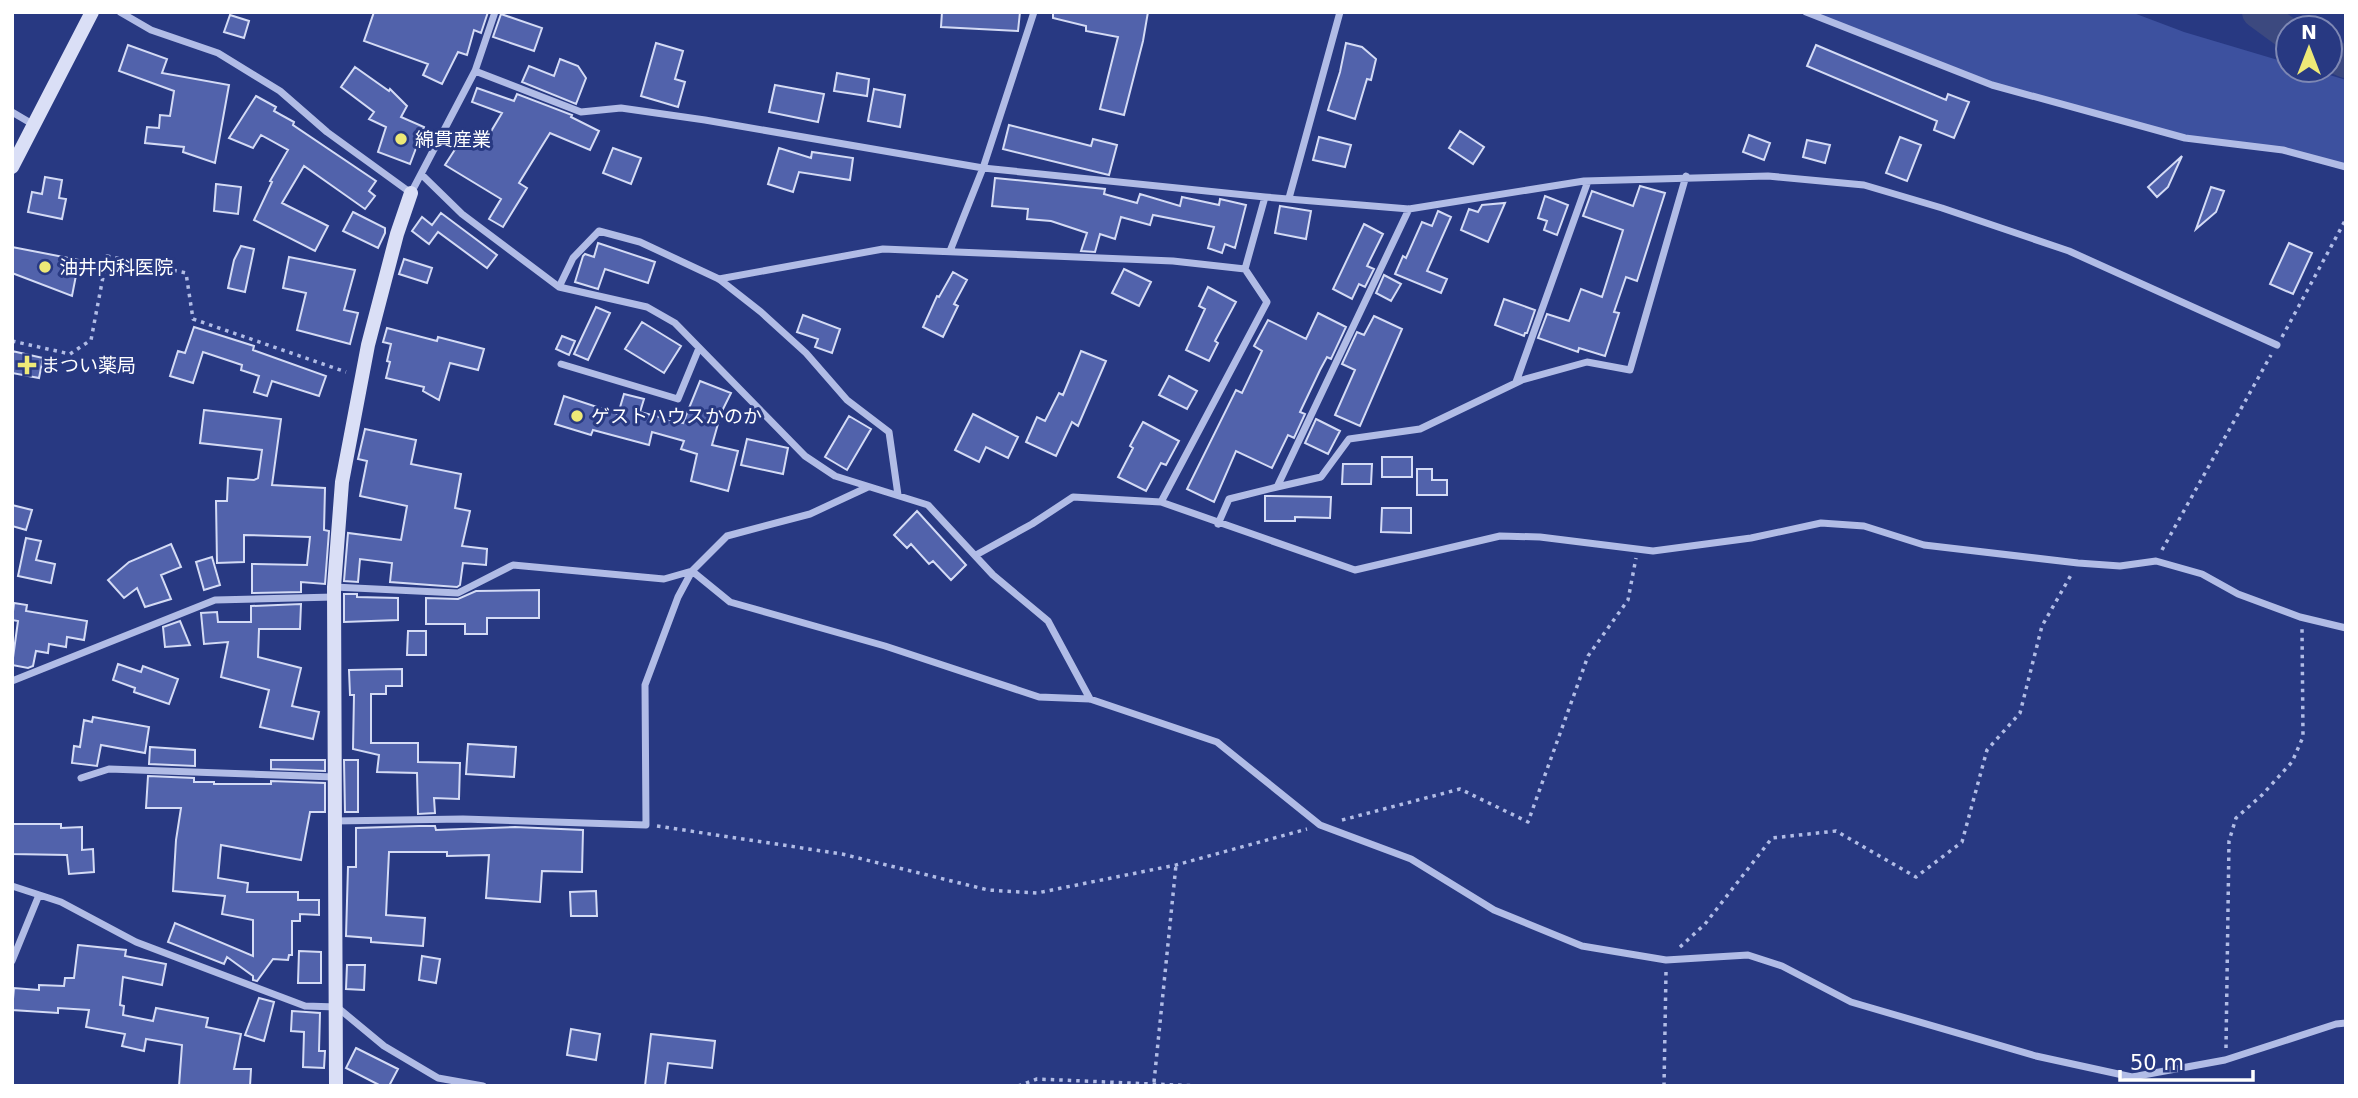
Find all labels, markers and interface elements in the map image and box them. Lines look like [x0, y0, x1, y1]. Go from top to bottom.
north arrow [2274, 14, 2344, 84]
text: N [2301, 21, 2317, 43]
place label: 綿貫産業 [415, 128, 491, 150]
marker: 綿貫産業 [393, 131, 409, 147]
place label: 油井内科医院 [59, 256, 173, 278]
marker: 油井内科医院 [37, 259, 53, 275]
place label: まつい薬局 [41, 354, 136, 376]
marker: まつい薬局 [19, 357, 35, 373]
place label: ゲストハウスかのか [591, 405, 762, 427]
marker: ゲストハウスかのか [569, 408, 585, 424]
scale bar [2120, 1038, 2253, 1082]
text: 50 m [2130, 1051, 2184, 1075]

